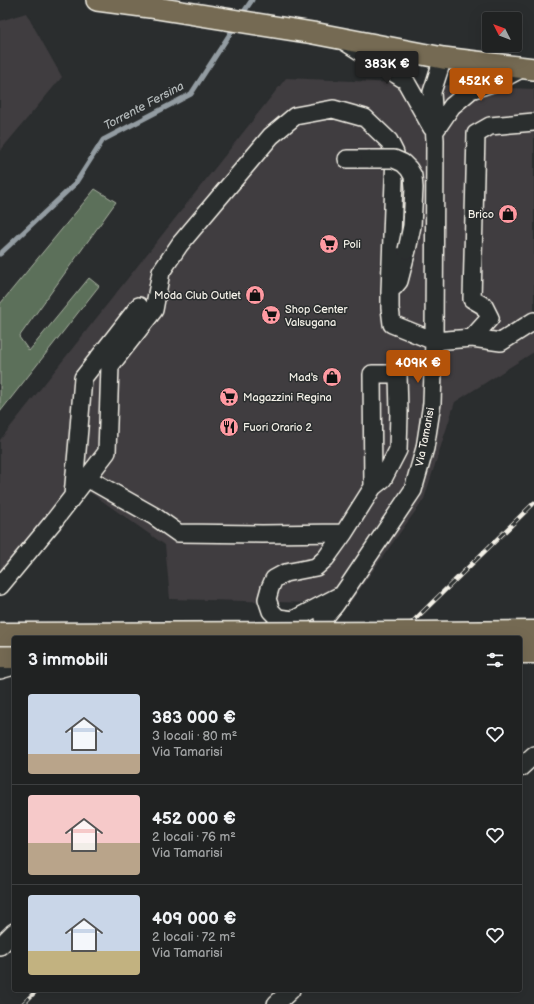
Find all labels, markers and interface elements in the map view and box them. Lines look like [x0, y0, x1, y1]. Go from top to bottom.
north arrow [482, 12, 522, 52]
map controls [482, 12, 522, 52]
pin: 383K € [354, 51, 420, 85]
text: 383K € [364, 56, 410, 72]
pin: 452K € [448, 68, 514, 102]
text: 452K € [458, 73, 504, 89]
water label: Torrente Fersina [101, 78, 187, 133]
shop icon: Brico [497, 203, 519, 225]
place label: Brico [468, 208, 494, 221]
supermarket icon: Poli [318, 233, 340, 255]
place label: Poli [343, 238, 361, 251]
shop icon: Moda Club Outlet [244, 284, 266, 306]
place label: Moda Club Outlet [154, 289, 242, 302]
place label: Shop Center Valsugana [285, 303, 348, 329]
supermarket icon: Shop Center Valsugana [260, 304, 282, 326]
pin: 409K € [385, 350, 451, 384]
text: 409K € [395, 355, 441, 371]
shop icon: Mad's [321, 366, 343, 388]
place label: Mad's [289, 371, 319, 384]
supermarket icon: Magazzini Regina [218, 386, 240, 408]
place label: Magazzini Regina [243, 391, 332, 404]
street label: Via Tamarisi [413, 406, 437, 468]
restaurant icon: Fuori Orario 2 [218, 416, 240, 438]
place label: Fuori Orario 2 [243, 421, 312, 434]
icon: filters [484, 649, 506, 671]
text: 3 immobili [28, 650, 108, 670]
text: 383 000 € [152, 708, 236, 728]
icon: home [60, 710, 108, 758]
icon: heart [484, 723, 506, 745]
text: 3 locali · 80 m² [152, 728, 238, 744]
text: Via Tamarisi [152, 744, 223, 760]
text: 452 000 € [152, 809, 236, 829]
icon: home [60, 811, 108, 859]
icon: heart [484, 824, 506, 846]
text: 2 locali · 76 m² [152, 829, 236, 845]
text: Via Tamarisi [152, 845, 223, 861]
text: 409 000 € [152, 909, 236, 929]
icon: home [60, 911, 108, 959]
icon: heart [484, 924, 506, 946]
text: 2 locali · 72 m² [152, 929, 236, 945]
text: Via Tamarisi [152, 945, 223, 961]

